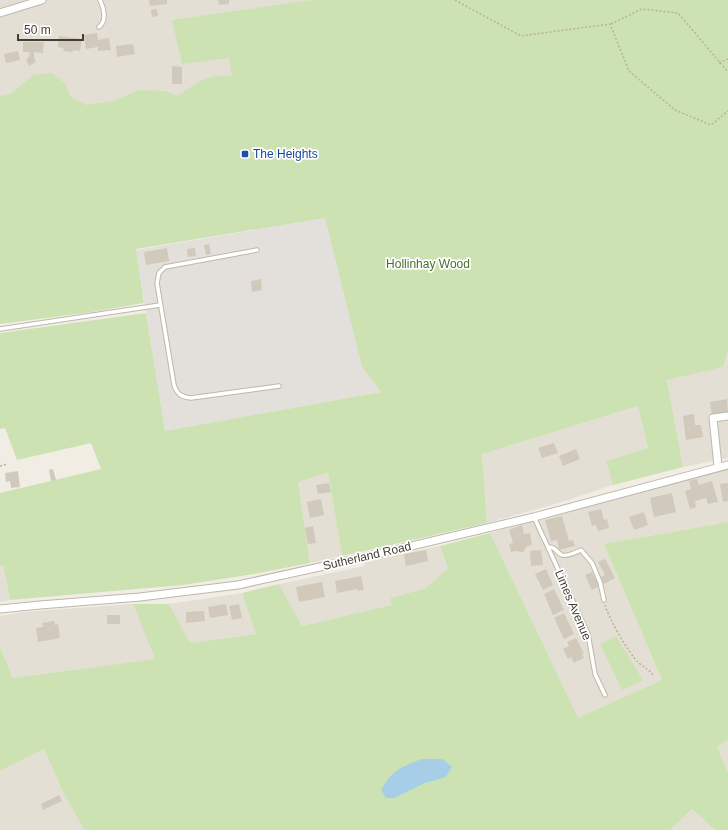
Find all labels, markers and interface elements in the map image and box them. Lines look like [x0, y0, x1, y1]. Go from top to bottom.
scale bar [18, 16, 83, 42]
text: 50 m [24, 23, 51, 37]
place label: The Heights [253, 147, 318, 161]
marker: The Heights [240, 149, 250, 159]
park label: Hollinhay Wood [386, 257, 470, 271]
street label: Sutherland Road [322, 539, 412, 573]
street label: Limes Avenue [552, 568, 594, 643]

